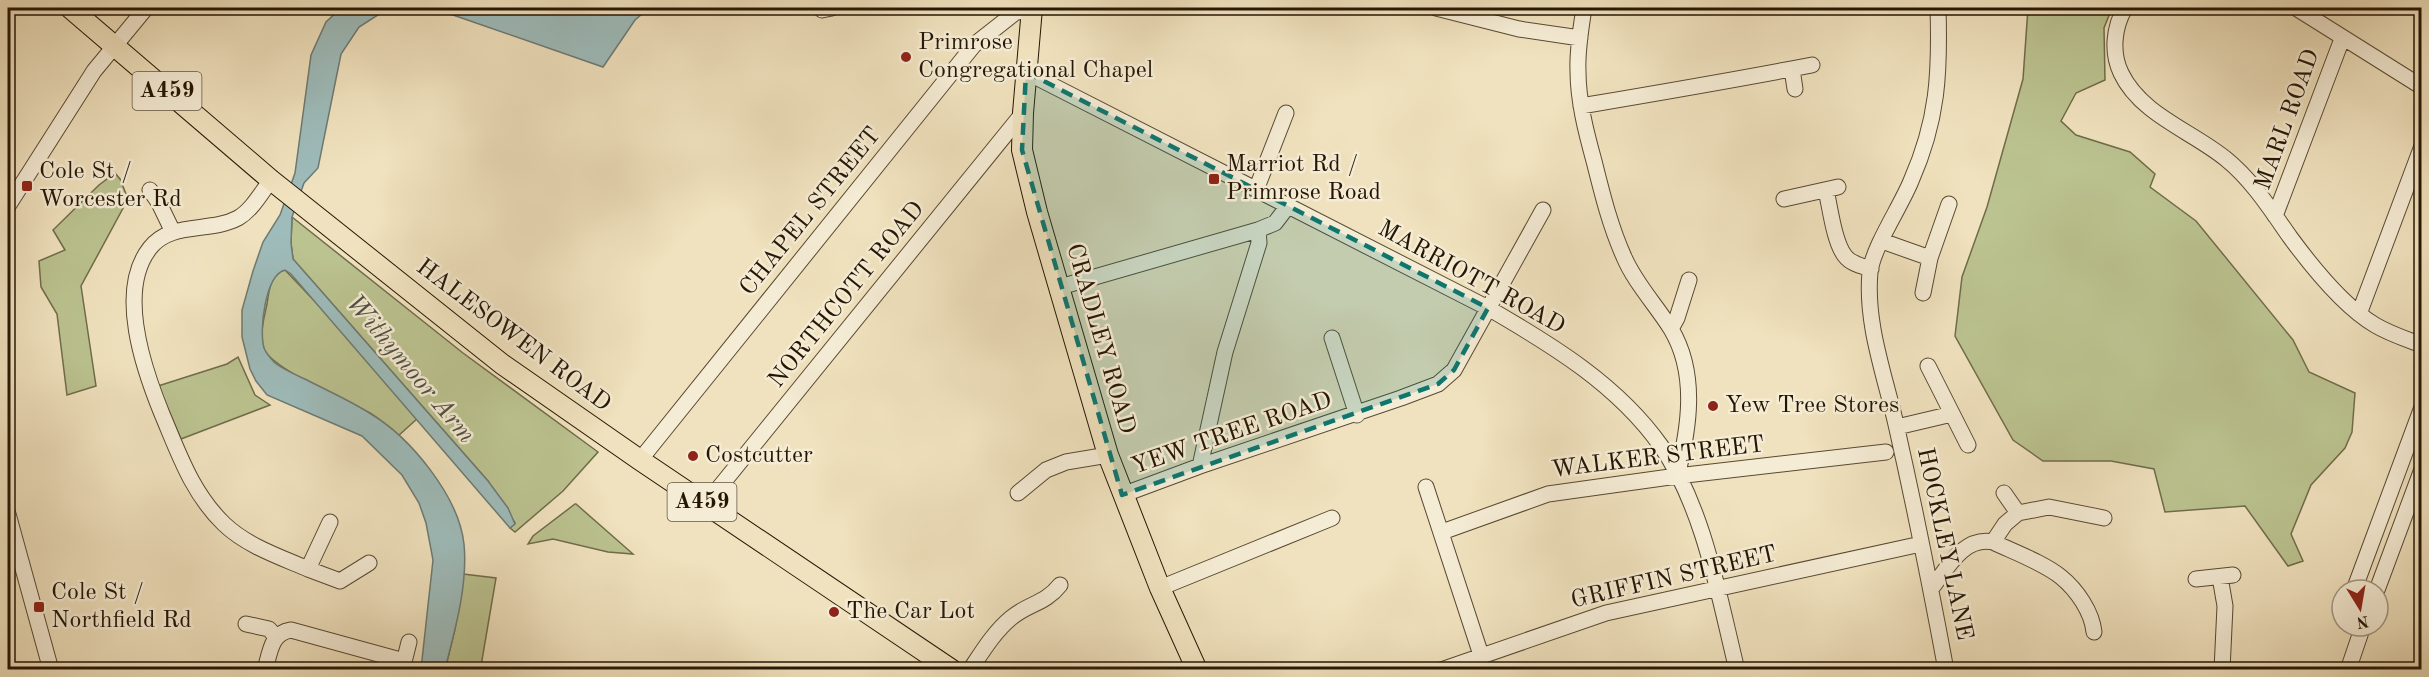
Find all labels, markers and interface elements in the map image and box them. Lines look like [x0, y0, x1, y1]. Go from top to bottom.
place label: Primrose Congregational Chapel [918, 31, 1153, 83]
street label: MARL ROAD [2251, 46, 2325, 194]
marker: Primrose Congregational Chapel [899, 50, 913, 64]
road number: A459 [132, 72, 201, 110]
street label: CHAPEL STREET [736, 123, 886, 301]
place label: Marriot Rd / Primrose Road [1226, 153, 1381, 205]
place label: Cole St / Worcester Rd [39, 160, 182, 212]
marker: Marriot Rd / Primrose Road [1207, 172, 1221, 186]
marker: Cole St / Worcester Rd [20, 179, 34, 193]
street label: NORTHCOTT ROAD [765, 197, 929, 393]
street label: MARRIOTT ROAD [1373, 217, 1569, 339]
street label: CRADLEY ROAD [1061, 241, 1139, 437]
street label: HALESOWEN ROAD [411, 255, 615, 417]
water label: Withymoor Arm [340, 290, 480, 448]
street label: YEW TREE ROAD [1129, 388, 1335, 480]
place label: Yew Tree Stores [1725, 394, 1899, 418]
marker: Yew Tree Stores [1706, 399, 1720, 413]
street label: WALKER STREET [1550, 433, 1766, 483]
place label: Costcutter [705, 444, 813, 468]
street label: HOCKLEY LANE [1912, 446, 1976, 642]
marker: Costcutter [686, 449, 700, 463]
road number: A459 [668, 483, 736, 521]
street label: GRIFFIN STREET [1569, 543, 1779, 613]
north arrow [2330, 578, 2390, 638]
place label: Cole St / Northfield Rd [51, 581, 192, 633]
marker: Cole St / Northfield Rd [32, 600, 46, 614]
place label: The Car Lot [846, 600, 975, 624]
marker: The Car Lot [827, 605, 841, 619]
text: N [2354, 612, 2370, 630]

